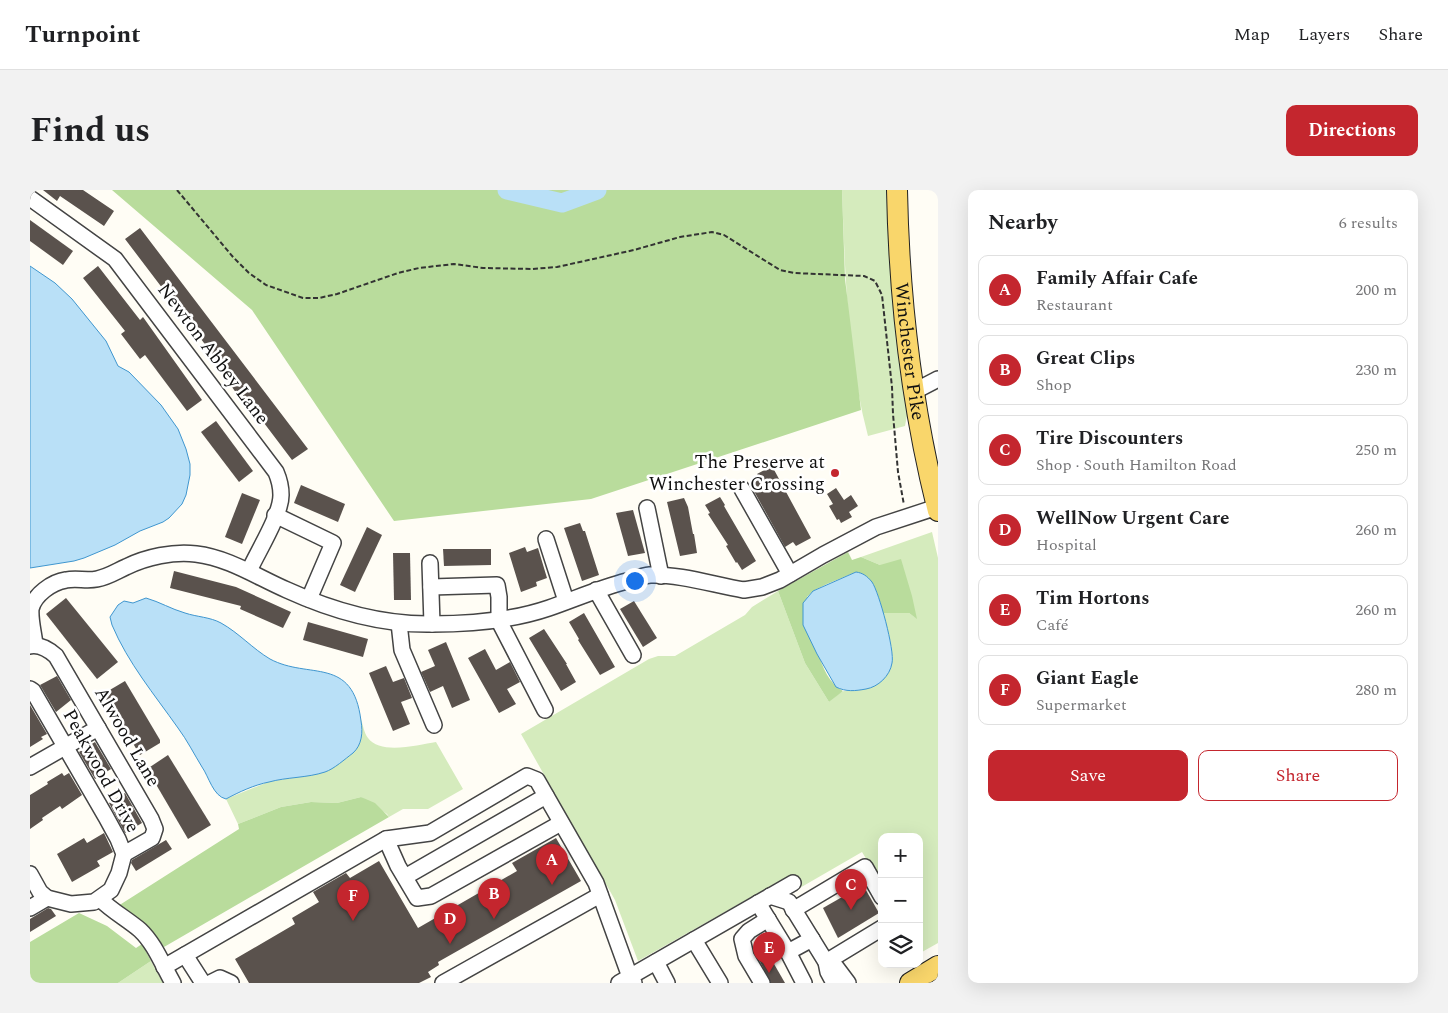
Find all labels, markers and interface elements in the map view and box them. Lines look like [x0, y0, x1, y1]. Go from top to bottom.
text: Turnpoint [25, 17, 141, 53]
text: Map [1234, 21, 1270, 48]
text: Layers [1298, 21, 1350, 48]
text: Share [1378, 21, 1423, 48]
text: Find us [30, 104, 150, 157]
button: Directions [1286, 105, 1418, 156]
text: Nearby [988, 207, 1058, 239]
text: 6 results [1339, 211, 1398, 235]
text: Family Affair Cafe [1036, 264, 1198, 293]
street label: Newton Abbey Lane [150, 277, 276, 431]
text: A [999, 278, 1011, 302]
text: 200 m [1355, 278, 1397, 302]
street label: Winchester Pike [887, 281, 933, 423]
text: Restaurant [1036, 293, 1113, 317]
text: Great Clips [1036, 344, 1135, 373]
text: B [999, 358, 1011, 382]
text: 230 m [1355, 358, 1397, 382]
text: Shop [1036, 373, 1072, 397]
text: Tire Discounters [1036, 424, 1183, 453]
text: C [999, 438, 1011, 462]
text: 250 m [1355, 438, 1397, 462]
place label: The Preserve at Winchester Crossing [649, 448, 825, 499]
text: Shop · South Hamilton Road [1036, 453, 1237, 477]
marker: The Preserve at Winchester Crossing [829, 467, 841, 479]
text: WellNow Urgent Care [1036, 504, 1229, 533]
text: D [999, 518, 1011, 542]
text: 260 m [1355, 518, 1397, 542]
text: Hospital [1036, 533, 1097, 557]
your location [622, 568, 648, 594]
text: Tim Hortons [1036, 584, 1150, 613]
text: E [1000, 598, 1010, 622]
text: 260 m [1355, 598, 1397, 622]
text: Café [1036, 613, 1069, 637]
text: Giant Eagle [1036, 664, 1139, 693]
text: F [1000, 678, 1010, 702]
text: 280 m [1355, 678, 1397, 702]
street label: Alwood Lane [87, 681, 167, 793]
text: Supermarket [1036, 693, 1127, 717]
street label: Peakwood Drive [55, 704, 147, 838]
button: Save [988, 750, 1188, 801]
button: Share [1198, 750, 1398, 801]
map controls [878, 833, 923, 968]
button: + [878, 833, 923, 878]
pin: A [536, 844, 568, 885]
pin: C [835, 869, 867, 910]
pin: B [478, 878, 510, 919]
button: − [878, 878, 923, 923]
pin: F [337, 880, 369, 921]
pin: D [434, 903, 466, 944]
button: layers [878, 923, 923, 968]
pin: E [753, 932, 785, 973]

